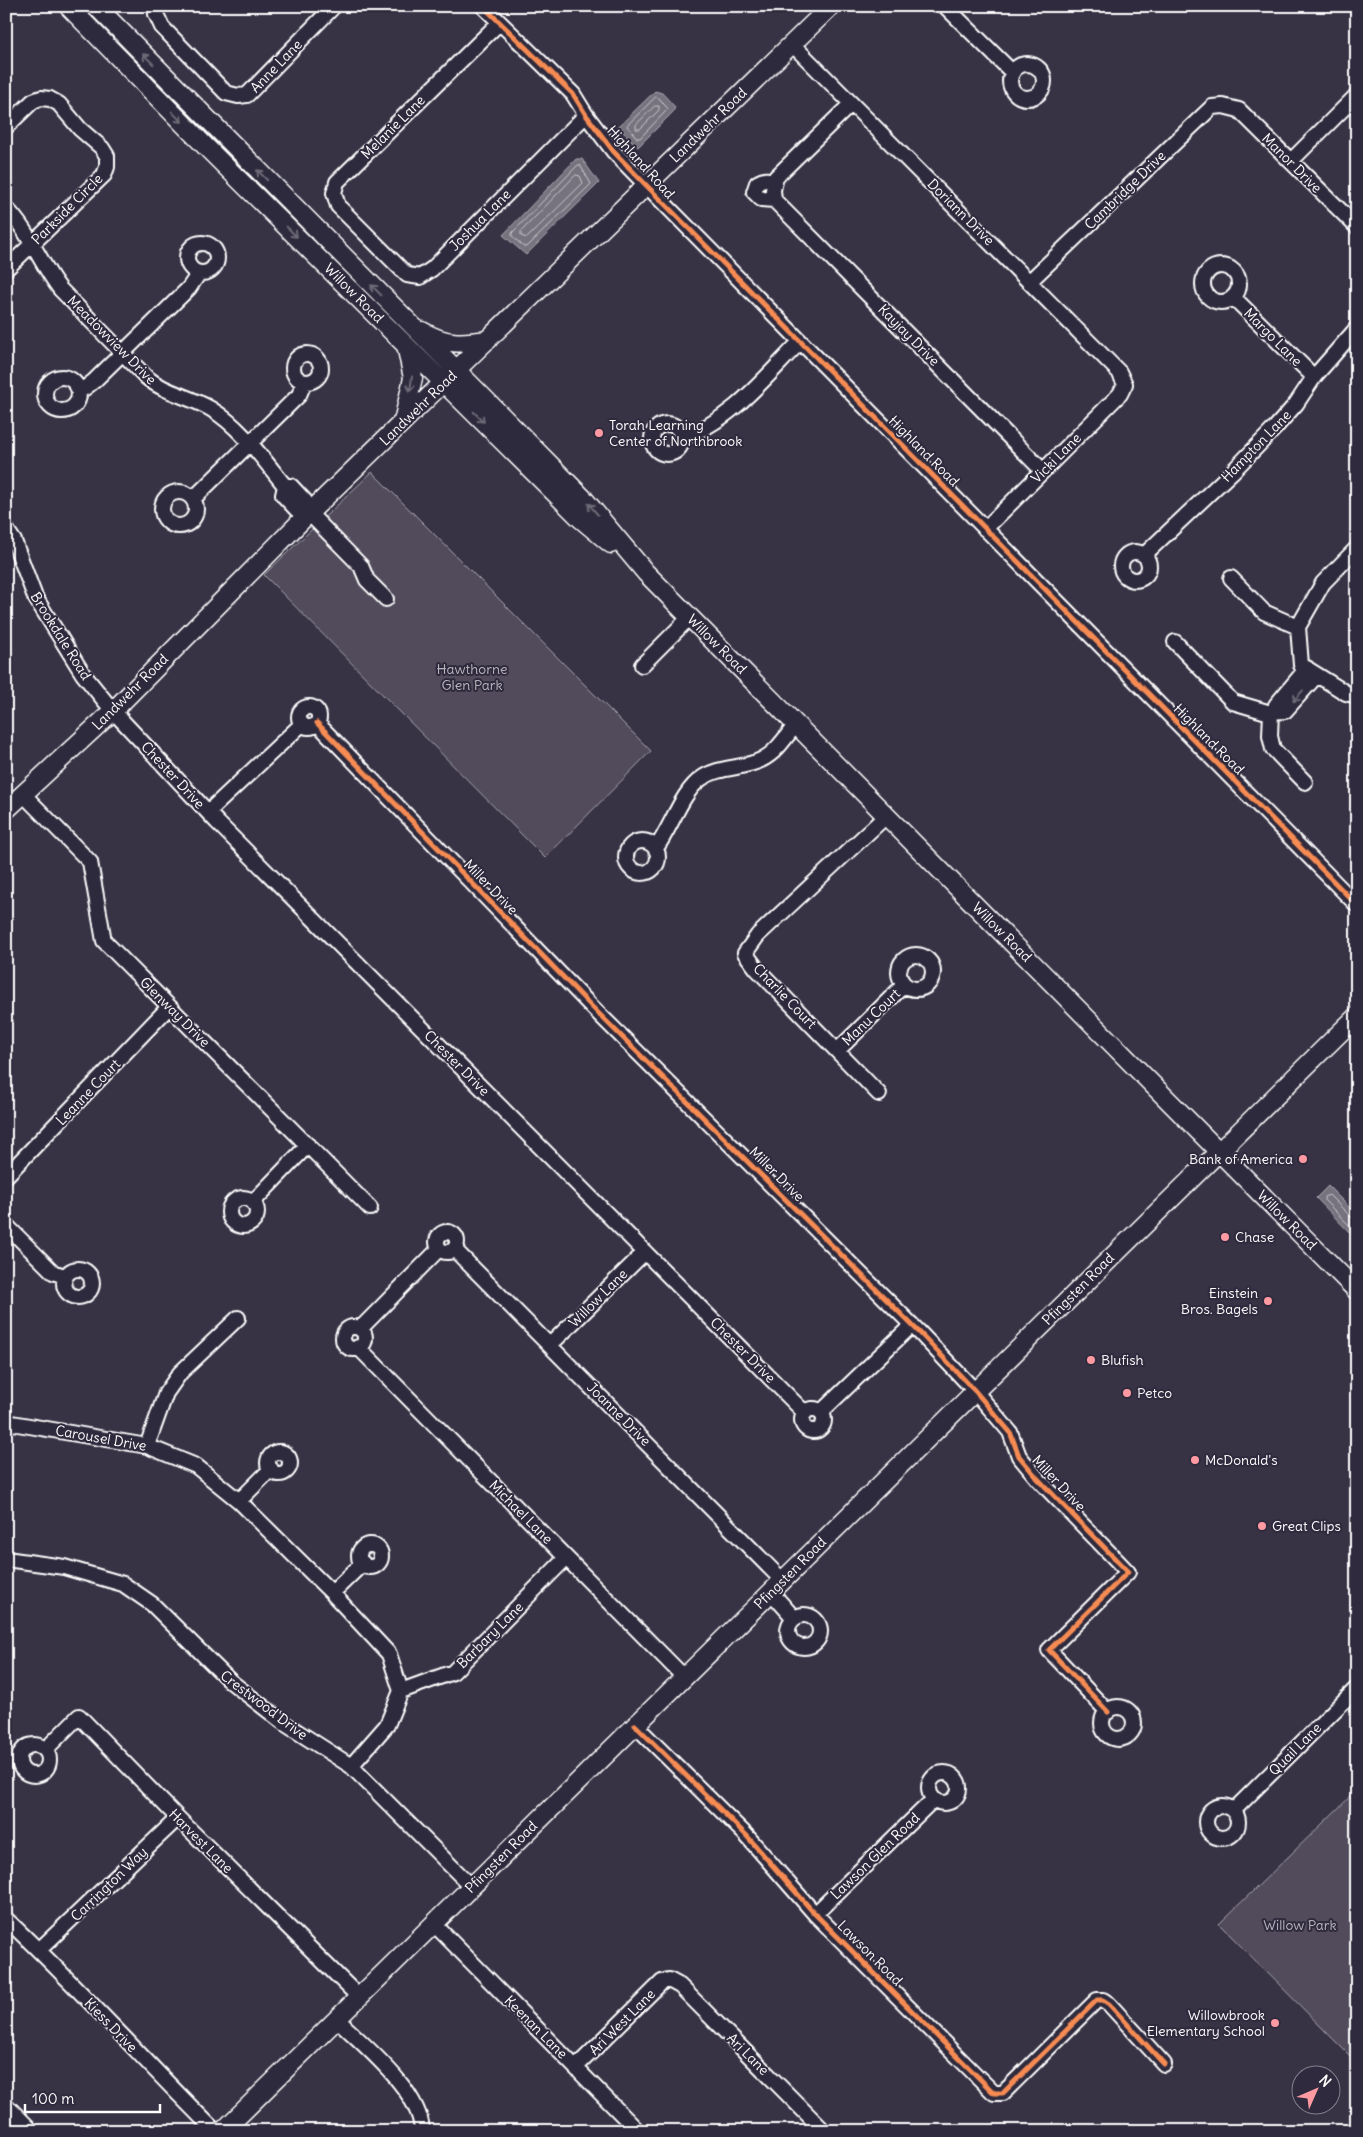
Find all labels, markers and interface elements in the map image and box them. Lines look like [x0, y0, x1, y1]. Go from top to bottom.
street label: Anne Lane [246, 36, 306, 96]
one-way arrow [142, 53, 154, 65]
street label: Landwehr Road [666, 84, 750, 166]
street label: Melanie Lane [357, 91, 429, 163]
one-way arrow [171, 111, 183, 123]
street label: Highland Road [603, 122, 679, 202]
street label: Manor Drive [1258, 129, 1326, 197]
street label: Cambridge Drive [1081, 147, 1169, 233]
one-way arrow [256, 168, 268, 181]
street label: Parkside Circle [28, 170, 106, 248]
street label: Doriann Drive [924, 175, 998, 249]
street label: Joshua Lane [445, 185, 515, 255]
one-way arrow [285, 226, 298, 238]
street label: Willow Road [320, 259, 388, 327]
one-way arrow [370, 284, 382, 297]
street label: Meadowview Drive [64, 292, 160, 388]
street label: Kayjay Drive [874, 300, 944, 370]
street label: Margo Lane [1240, 304, 1306, 370]
street label: Landwehr Road [376, 367, 460, 449]
one-way arrow [406, 375, 416, 391]
street label: Hampton Lane [1217, 406, 1295, 486]
one-way arrow [473, 411, 485, 424]
street label: Highland Road [885, 412, 963, 490]
place label: Torah Learning Center of Northbrook [609, 416, 742, 450]
marker: Torah Learning Center of Northbrook [593, 427, 605, 439]
street label: Vicki Lane [1027, 429, 1085, 487]
one-way arrow [587, 503, 598, 516]
street label: Brookdale Road [27, 589, 95, 683]
street label: Willow Road [683, 610, 751, 678]
street label: Landwehr Road [88, 650, 172, 734]
park label: Hawthorne Glen Park [436, 660, 508, 694]
one-way arrow [1292, 690, 1304, 703]
street label: Highland Road [1170, 700, 1248, 778]
street label: Chester Drive [137, 738, 209, 812]
street label: Miller Drive [460, 855, 522, 919]
street label: Willow Road [968, 898, 1036, 966]
street label: Charlie Court [749, 960, 821, 1033]
street label: Glenway Drive [136, 973, 214, 1051]
street label: Manu Court [838, 985, 904, 1049]
street label: Chester Drive [420, 1026, 494, 1100]
street label: Leanne Court [52, 1055, 124, 1129]
street label: Miller Drive [746, 1143, 808, 1205]
place label: Bank of America [1189, 1150, 1293, 1168]
marker: Bank of America [1297, 1153, 1309, 1165]
street label: Willow Road [1253, 1186, 1321, 1254]
place label: Chase [1235, 1228, 1274, 1246]
marker: Chase [1219, 1231, 1231, 1243]
street label: Pfingsten Road [1038, 1249, 1118, 1329]
street label: Willow Lane [565, 1265, 631, 1331]
place label: Einstein Bros. Bagels [1181, 1284, 1258, 1318]
marker: Einstein Bros. Bagels [1262, 1295, 1274, 1307]
street label: Chester Drive [706, 1313, 780, 1387]
place label: Blufish [1101, 1351, 1144, 1369]
marker: Blufish [1085, 1354, 1097, 1366]
street label: Joanne Drive [583, 1378, 655, 1450]
place label: Petco [1137, 1384, 1172, 1402]
marker: Petco [1121, 1387, 1133, 1399]
street label: Carousel Drive [54, 1421, 148, 1455]
street label: Miller Drive [1028, 1451, 1090, 1515]
place label: McDonald's [1205, 1451, 1278, 1469]
marker: McDonald's [1189, 1454, 1201, 1466]
street label: Michael Lane [485, 1476, 557, 1548]
place label: Great Clips [1272, 1517, 1341, 1535]
marker: Great Clips [1256, 1520, 1268, 1532]
street label: Pfingsten Road [750, 1533, 830, 1613]
street label: Barbary Lane [453, 1598, 527, 1672]
street label: Crestwood Drive [217, 1666, 311, 1744]
street label: Quail Lane [1265, 1719, 1325, 1779]
street label: Harvest Lane [165, 1805, 237, 1877]
street label: Lawson Glen Road [827, 1809, 923, 1903]
street label: Pfingsten Road [461, 1817, 541, 1897]
street label: Carrington Way [67, 1843, 151, 1925]
park label: Willow Park [1263, 1916, 1337, 1934]
street label: Lawson Road [834, 1917, 906, 1989]
street label: Ari West Lane [585, 1985, 659, 2059]
street label: Keenan Lane [501, 1992, 571, 2062]
street label: Kiess Drive [81, 1994, 141, 2056]
place label: Willowbrook Elementary School [1147, 2006, 1265, 2040]
marker: Willowbrook Elementary School [1269, 2017, 1281, 2029]
street label: Ari Lane [723, 2029, 773, 2079]
north arrow [1290, 2064, 1340, 2114]
text: N [1315, 2071, 1335, 2091]
scale bar [25, 2082, 160, 2114]
text: 100 m [32, 2089, 74, 2108]

